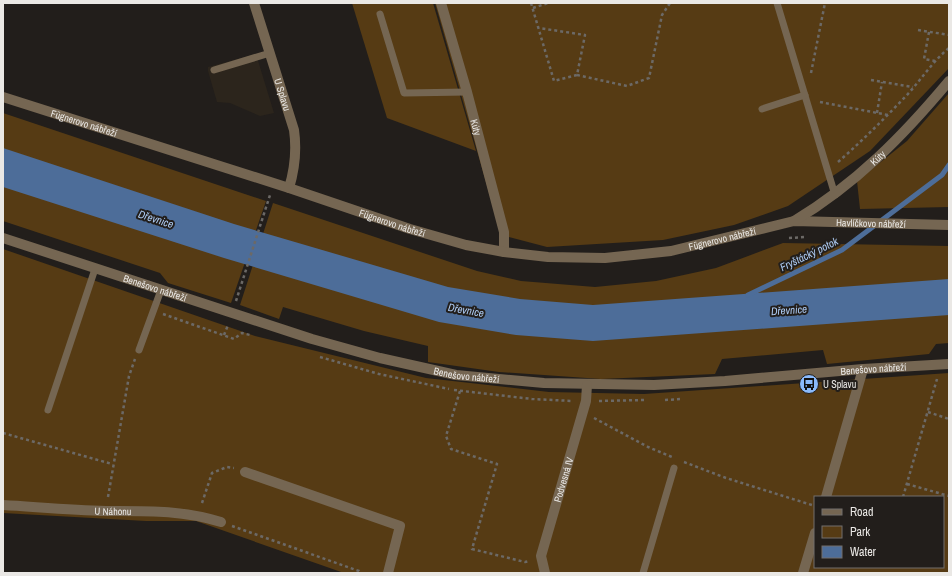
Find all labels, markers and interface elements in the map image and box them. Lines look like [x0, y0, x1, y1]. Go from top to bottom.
street label: U Splavu [272, 77, 294, 112]
street label: Fügnerovo nábřeží [49, 106, 119, 140]
street label: Kúty [468, 117, 485, 138]
street label: Kúty [867, 147, 889, 168]
street label: Fügnerovo nábřeží [357, 206, 427, 240]
water label: Dřevnice [137, 207, 175, 231]
street label: Havlíčkovo nábřeží [836, 216, 907, 230]
street label: Fügnerovo nábřeží [687, 224, 758, 253]
water label: Fryštácký potok [778, 234, 841, 274]
street label: Benešovo nábřeží [122, 271, 189, 304]
water label: Dřevnice [447, 300, 485, 320]
water label: Dřevnice [771, 302, 807, 318]
street label: Benešovo nábřeží [840, 360, 908, 377]
street label: Benešovo nábřeží [432, 364, 501, 385]
bus stop icon: U Splavu [798, 373, 820, 395]
place label: U Splavu [823, 378, 856, 391]
street label: Podvesná IV [550, 455, 576, 504]
legend [814, 496, 944, 568]
street label: U Náhonu [94, 504, 131, 518]
text: Road [850, 504, 874, 520]
text: Park [850, 524, 870, 540]
text: Water [850, 544, 877, 560]

